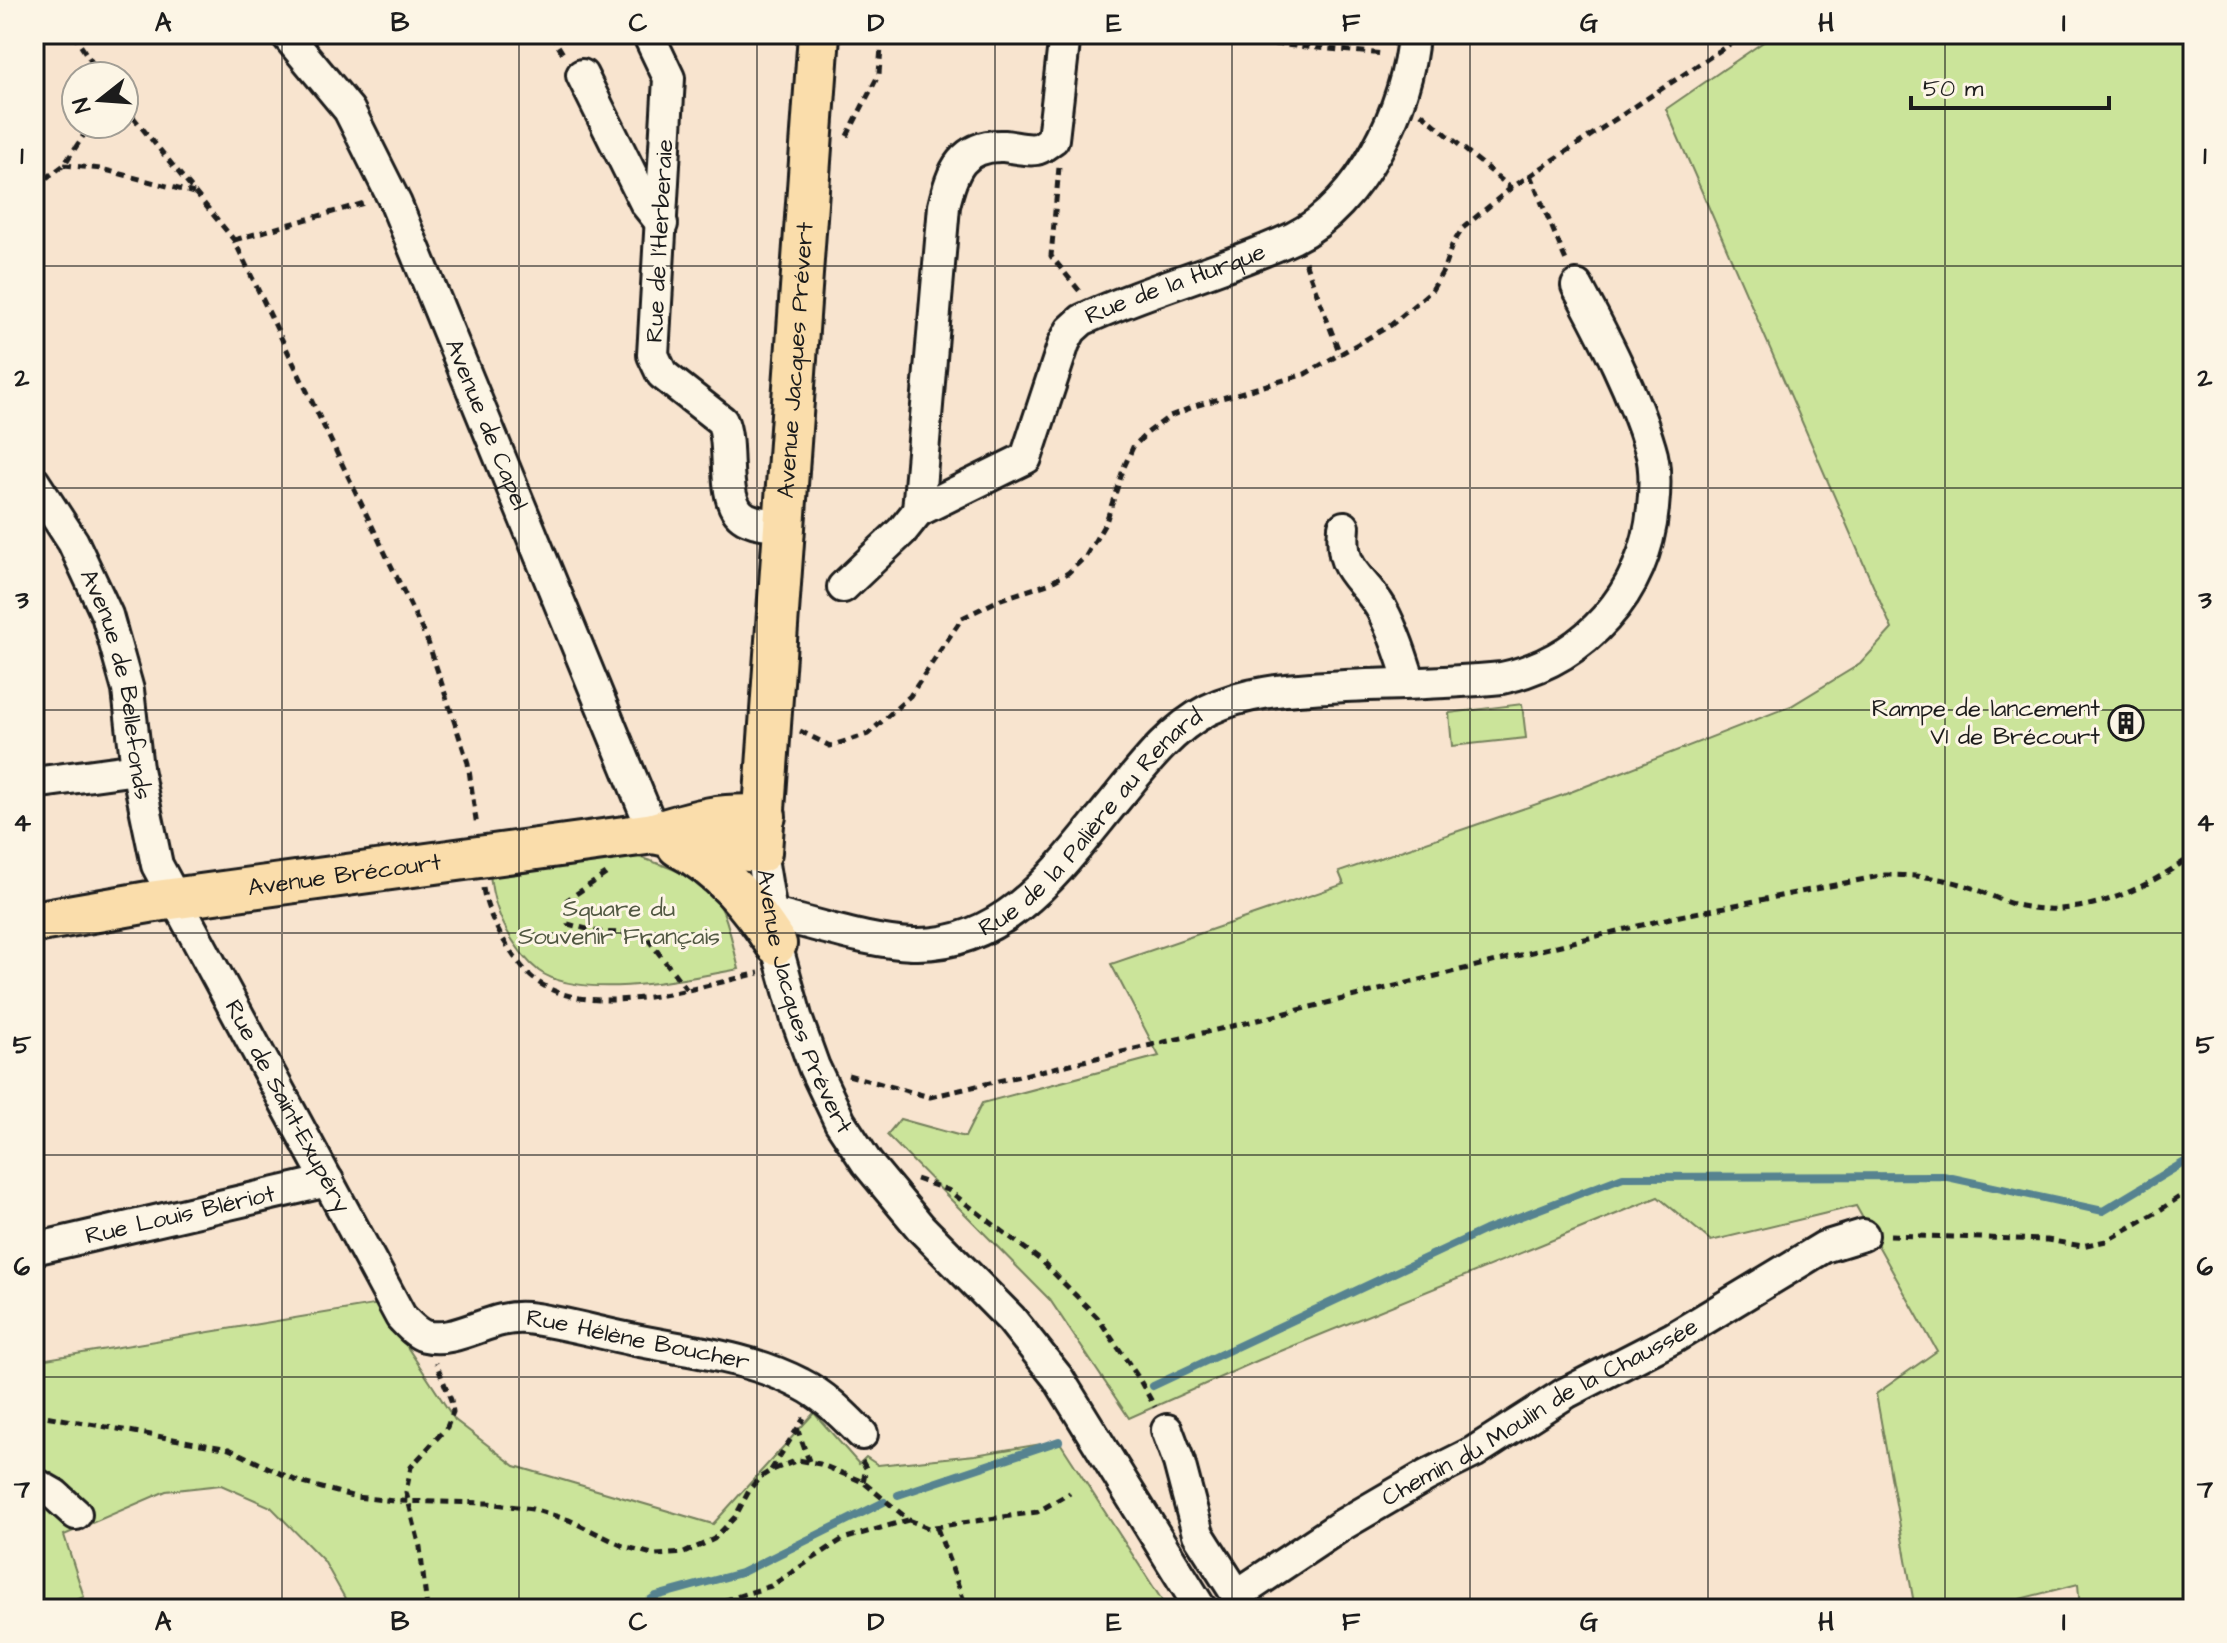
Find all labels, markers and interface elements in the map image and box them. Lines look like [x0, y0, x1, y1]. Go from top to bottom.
text: A [155, 5, 172, 41]
text: B [391, 5, 410, 41]
text: C [629, 5, 648, 41]
text: D [868, 5, 885, 41]
text: E [1106, 5, 1122, 41]
text: F [1342, 5, 1361, 41]
text: G [1580, 5, 1598, 41]
text: H [1818, 5, 1834, 41]
text: I [2062, 5, 2066, 41]
north arrow [60, 60, 140, 140]
scale bar [1911, 60, 2109, 110]
text: 50 m [1923, 72, 1984, 106]
text: N [65, 94, 99, 117]
text: 1 [20, 138, 24, 174]
street label: Rue de l'Herberaie [638, 138, 682, 344]
text: 1 [2203, 138, 2207, 174]
street label: Avenue Jacques Prévert [769, 221, 823, 499]
street label: Rue de la Hurque [1080, 235, 1271, 333]
street label: Avenue de Capel [436, 334, 537, 515]
text: 2 [14, 360, 30, 396]
text: 2 [2197, 360, 2213, 396]
street label: Avenue de Bellefonds [71, 564, 160, 803]
text: 3 [14, 582, 29, 618]
text: 3 [2197, 582, 2212, 618]
place label: Rampe de lancement V1 de Brécourt [1872, 692, 2100, 754]
street label: Rue de la Palière au Renard [973, 700, 1209, 945]
building icon: Rampe de lancement V1 de Brécourt [2107, 704, 2145, 742]
text: 4 [13, 805, 31, 841]
text: 4 [2196, 805, 2214, 841]
street label: Avenue Brécourt [246, 845, 444, 905]
street label: Avenue Jacques Prévert [747, 867, 861, 1141]
park label: Square du Souvenir Français [518, 892, 720, 954]
street label: Rue de Saint-Exupéry [216, 994, 359, 1220]
text: 5 [13, 1027, 32, 1063]
text: 5 [2196, 1027, 2215, 1063]
street label: Rue Louis Blériot [82, 1177, 278, 1254]
text: 6 [14, 1249, 31, 1285]
text: 6 [2197, 1249, 2214, 1285]
street label: Rue Hélène Boucher [524, 1301, 753, 1380]
street label: Chemin du Moulin de la Chaussée [1375, 1310, 1704, 1515]
text: 7 [13, 1471, 30, 1507]
text: 7 [2196, 1471, 2213, 1507]
text: A [155, 1604, 172, 1640]
text: B [391, 1604, 410, 1640]
text: C [629, 1604, 648, 1640]
text: D [868, 1604, 885, 1640]
text: E [1106, 1604, 1122, 1640]
text: F [1342, 1604, 1361, 1640]
text: G [1580, 1604, 1598, 1640]
text: H [1818, 1604, 1834, 1640]
text: I [2062, 1604, 2066, 1640]

